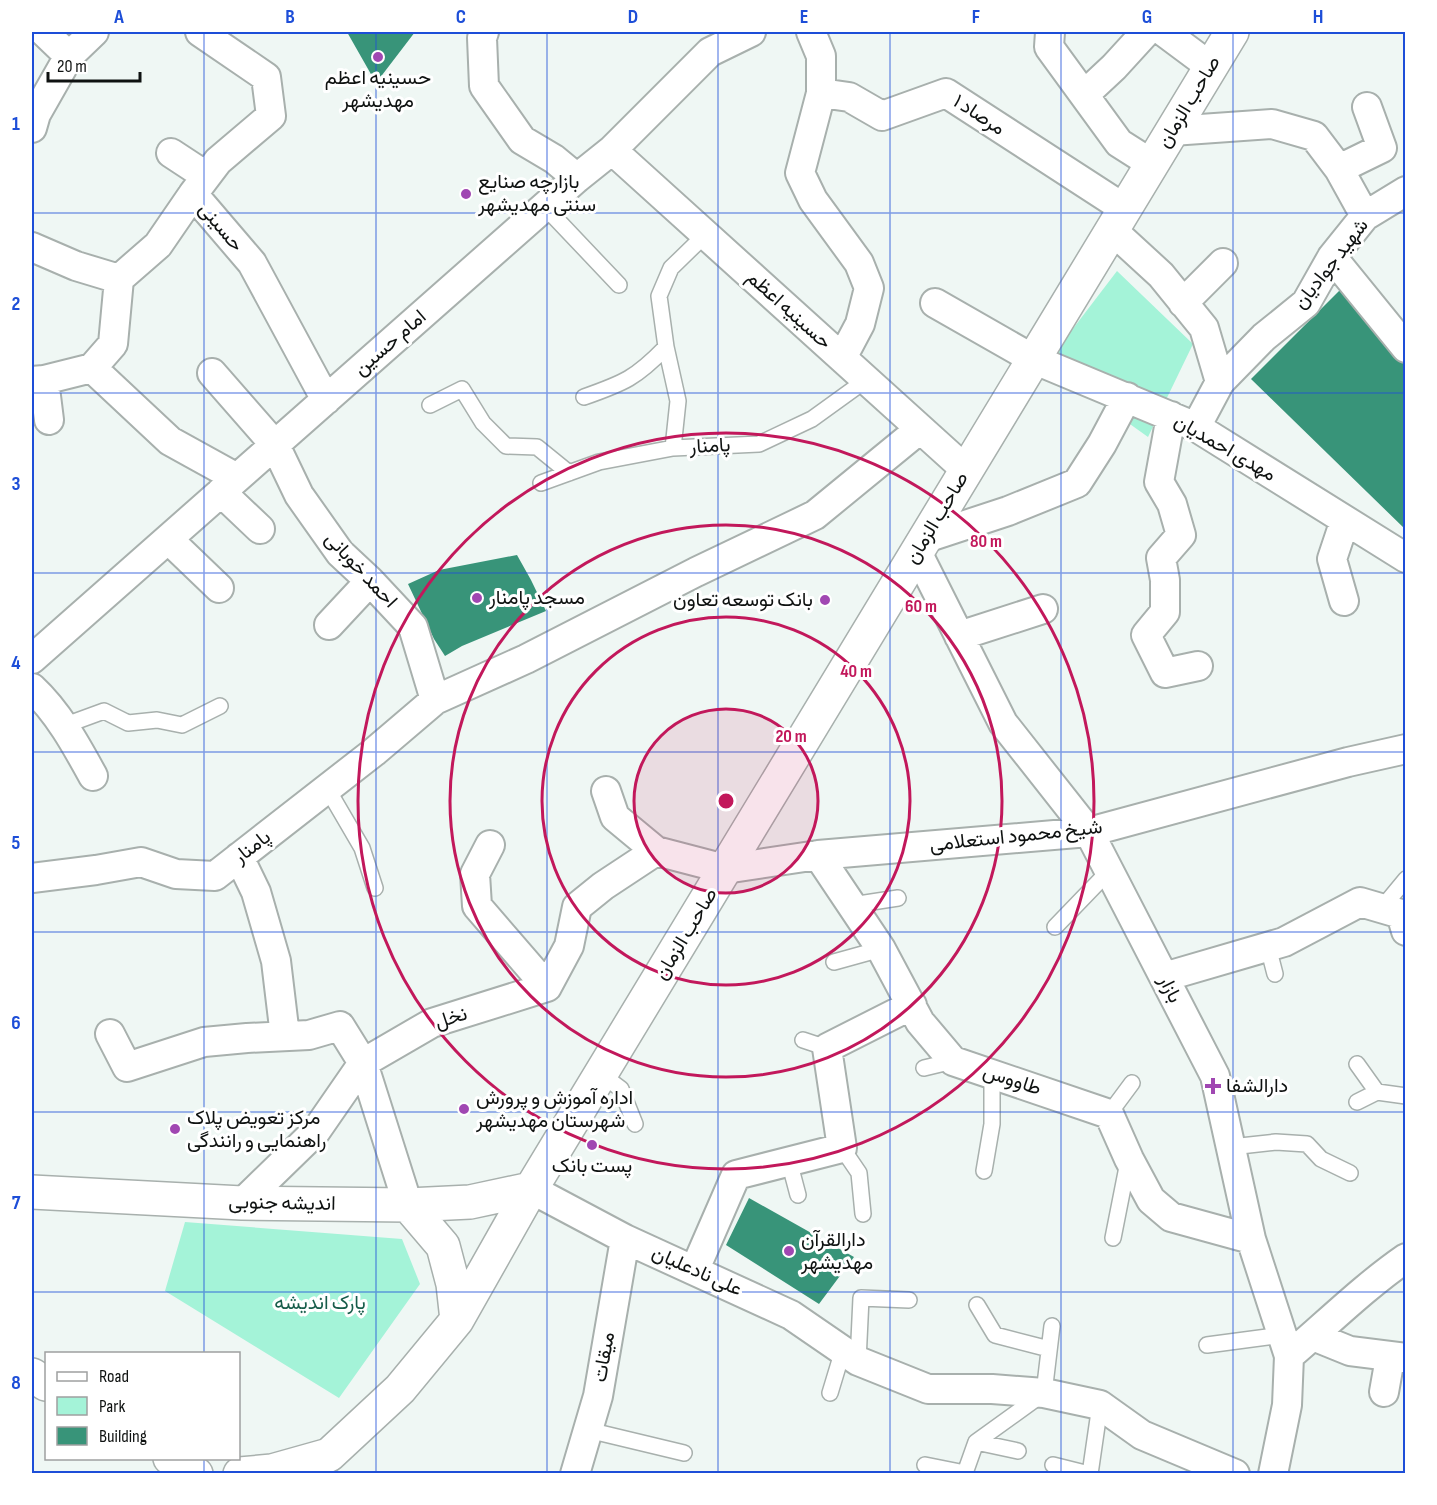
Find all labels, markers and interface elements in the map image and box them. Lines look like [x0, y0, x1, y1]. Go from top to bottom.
text: A [113, 5, 124, 29]
text: B [285, 5, 295, 29]
text: C [456, 5, 466, 29]
text: D [628, 5, 638, 29]
text: E [800, 5, 808, 29]
text: F [972, 5, 980, 29]
text: G [1142, 5, 1152, 29]
text: H [1313, 5, 1323, 29]
scale bar [48, 45, 140, 83]
marker: حسینیه اعظم مهدیشهر [371, 50, 385, 64]
street label: صاحب الزمان [1152, 52, 1226, 152]
text: 20 m [57, 56, 87, 77]
place label: حسینیه اعظم مهدیشهر [325, 66, 431, 113]
street label: مرصاد ۱ [948, 89, 1010, 141]
text: 1 [12, 112, 20, 136]
place label: بازارچه صنایع سنتی مهدیشهر [477, 170, 596, 217]
marker: بازارچه صنایع سنتی مهدیشهر [459, 187, 473, 201]
street label: حسینی [193, 197, 249, 257]
street label: شهید جوادیان [1288, 214, 1374, 314]
street label: حسینیه اعظم [741, 266, 837, 354]
text: 2 [12, 292, 20, 316]
street label: امام حسین [349, 305, 431, 381]
street label: مهدی احمدیان [1170, 409, 1280, 487]
street label: پامنار [688, 433, 731, 460]
street label: صاحب الزمان [900, 468, 974, 568]
text: 3 [12, 472, 21, 496]
street label: احمد خوبانی [320, 527, 402, 613]
text: 80 m [970, 531, 1002, 552]
place label: مسجد پامنار [488, 586, 585, 611]
place label: بانک توسعه تعاون [673, 588, 813, 612]
marker: مسجد پامنار [470, 591, 484, 605]
marker: بانک توسعه تعاون [818, 593, 832, 607]
text: 60 m [905, 596, 937, 617]
text: 4 [11, 651, 21, 675]
text: 40 m [840, 661, 872, 682]
text: 20 m [775, 726, 807, 747]
centre of rings [716, 791, 736, 811]
street label: شیخ محمود استعلامی [928, 815, 1104, 858]
street label: پامنار [228, 825, 276, 870]
text: 5 [12, 831, 21, 855]
street label: صاحب الزمان [649, 884, 723, 984]
street label: بازار [1152, 970, 1187, 1007]
street label: نخل [432, 1002, 470, 1034]
text: 6 [11, 1011, 21, 1035]
street label: طاووس [980, 1059, 1044, 1101]
place label: دارالشفا [1226, 1074, 1288, 1098]
marker: دارالشفا [1204, 1077, 1222, 1095]
place label: اداره آموزش و پرورش شهرستان مهدیشهر [475, 1086, 633, 1133]
marker: اداره آموزش و پرورش شهرستان مهدیشهر [457, 1102, 471, 1116]
place label: مرکز تعویض پلاک راهنمایی و رانندگی [187, 1106, 326, 1153]
marker: مرکز تعویض پلاک راهنمایی و رانندگی [168, 1122, 182, 1136]
marker: پست بانک [585, 1138, 599, 1152]
place label: پست بانک [552, 1154, 632, 1179]
street label: اندیشه جنوبی [228, 1190, 336, 1216]
text: 7 [12, 1191, 21, 1215]
place label: دارالقرآن مهدیشهر [800, 1228, 873, 1275]
street label: علی نادعلیان [648, 1240, 746, 1302]
marker: دارالقرآن مهدیشهر [782, 1244, 796, 1258]
park label: پارک اندیشه [274, 1291, 366, 1316]
street label: میقات [588, 1330, 620, 1384]
legend [45, 1352, 240, 1460]
text: Road [99, 1366, 129, 1387]
text: 8 [11, 1371, 21, 1395]
text: Park [99, 1396, 125, 1417]
text: Building [99, 1426, 147, 1447]

